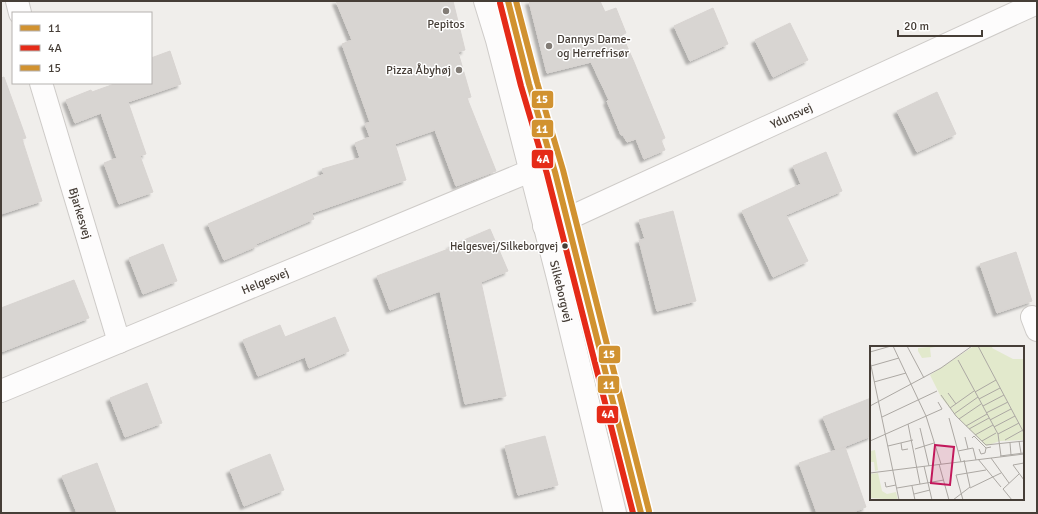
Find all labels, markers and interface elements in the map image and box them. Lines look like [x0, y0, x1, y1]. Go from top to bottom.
marker: Pepitos [441, 6, 451, 16]
legend [12, 12, 152, 84]
scale bar [898, 12, 982, 38]
place label: Pepitos [427, 17, 465, 32]
text: 20 m [904, 19, 929, 34]
text: 11 [48, 21, 61, 36]
place label: Dannys Dame- og Herrefrisør [557, 32, 631, 61]
text: 4A [48, 41, 62, 56]
marker: Dannys Dame- og Herrefrisør [544, 41, 554, 51]
text: 15 [48, 61, 61, 76]
place label: Pizza Åbyhøj [386, 63, 451, 78]
marker: Pizza Åbyhøj [454, 65, 464, 75]
line badge: 15 [531, 90, 554, 109]
text: 15 [536, 93, 548, 106]
street label: Ydunsvej [768, 100, 815, 132]
line badge: 11 [531, 119, 554, 138]
text: 11 [536, 123, 548, 136]
line badge: 4A [531, 149, 554, 169]
text: 4A [537, 153, 549, 166]
street label: Bjarkesvej [65, 186, 95, 241]
place label: Helgesvej/Silkeborgvej [450, 240, 558, 253]
marker: Helgesvej/Silkeborgvej [560, 241, 570, 251]
street label: Silkeborgvej [546, 259, 576, 324]
street label: Helgesvej [239, 265, 291, 298]
line badge: 15 [598, 345, 621, 364]
inset map [870, 346, 1024, 500]
text: 15 [603, 348, 615, 361]
line badge: 11 [597, 375, 620, 394]
text: 11 [603, 379, 615, 392]
line badge: 4A [596, 405, 619, 424]
text: 4A [602, 408, 614, 421]

